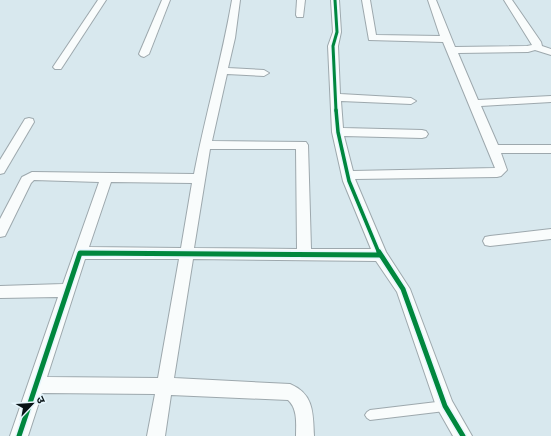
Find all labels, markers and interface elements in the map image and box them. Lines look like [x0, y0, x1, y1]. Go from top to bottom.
north arrow [12, 384, 52, 424]
text: उ [33, 393, 51, 406]

